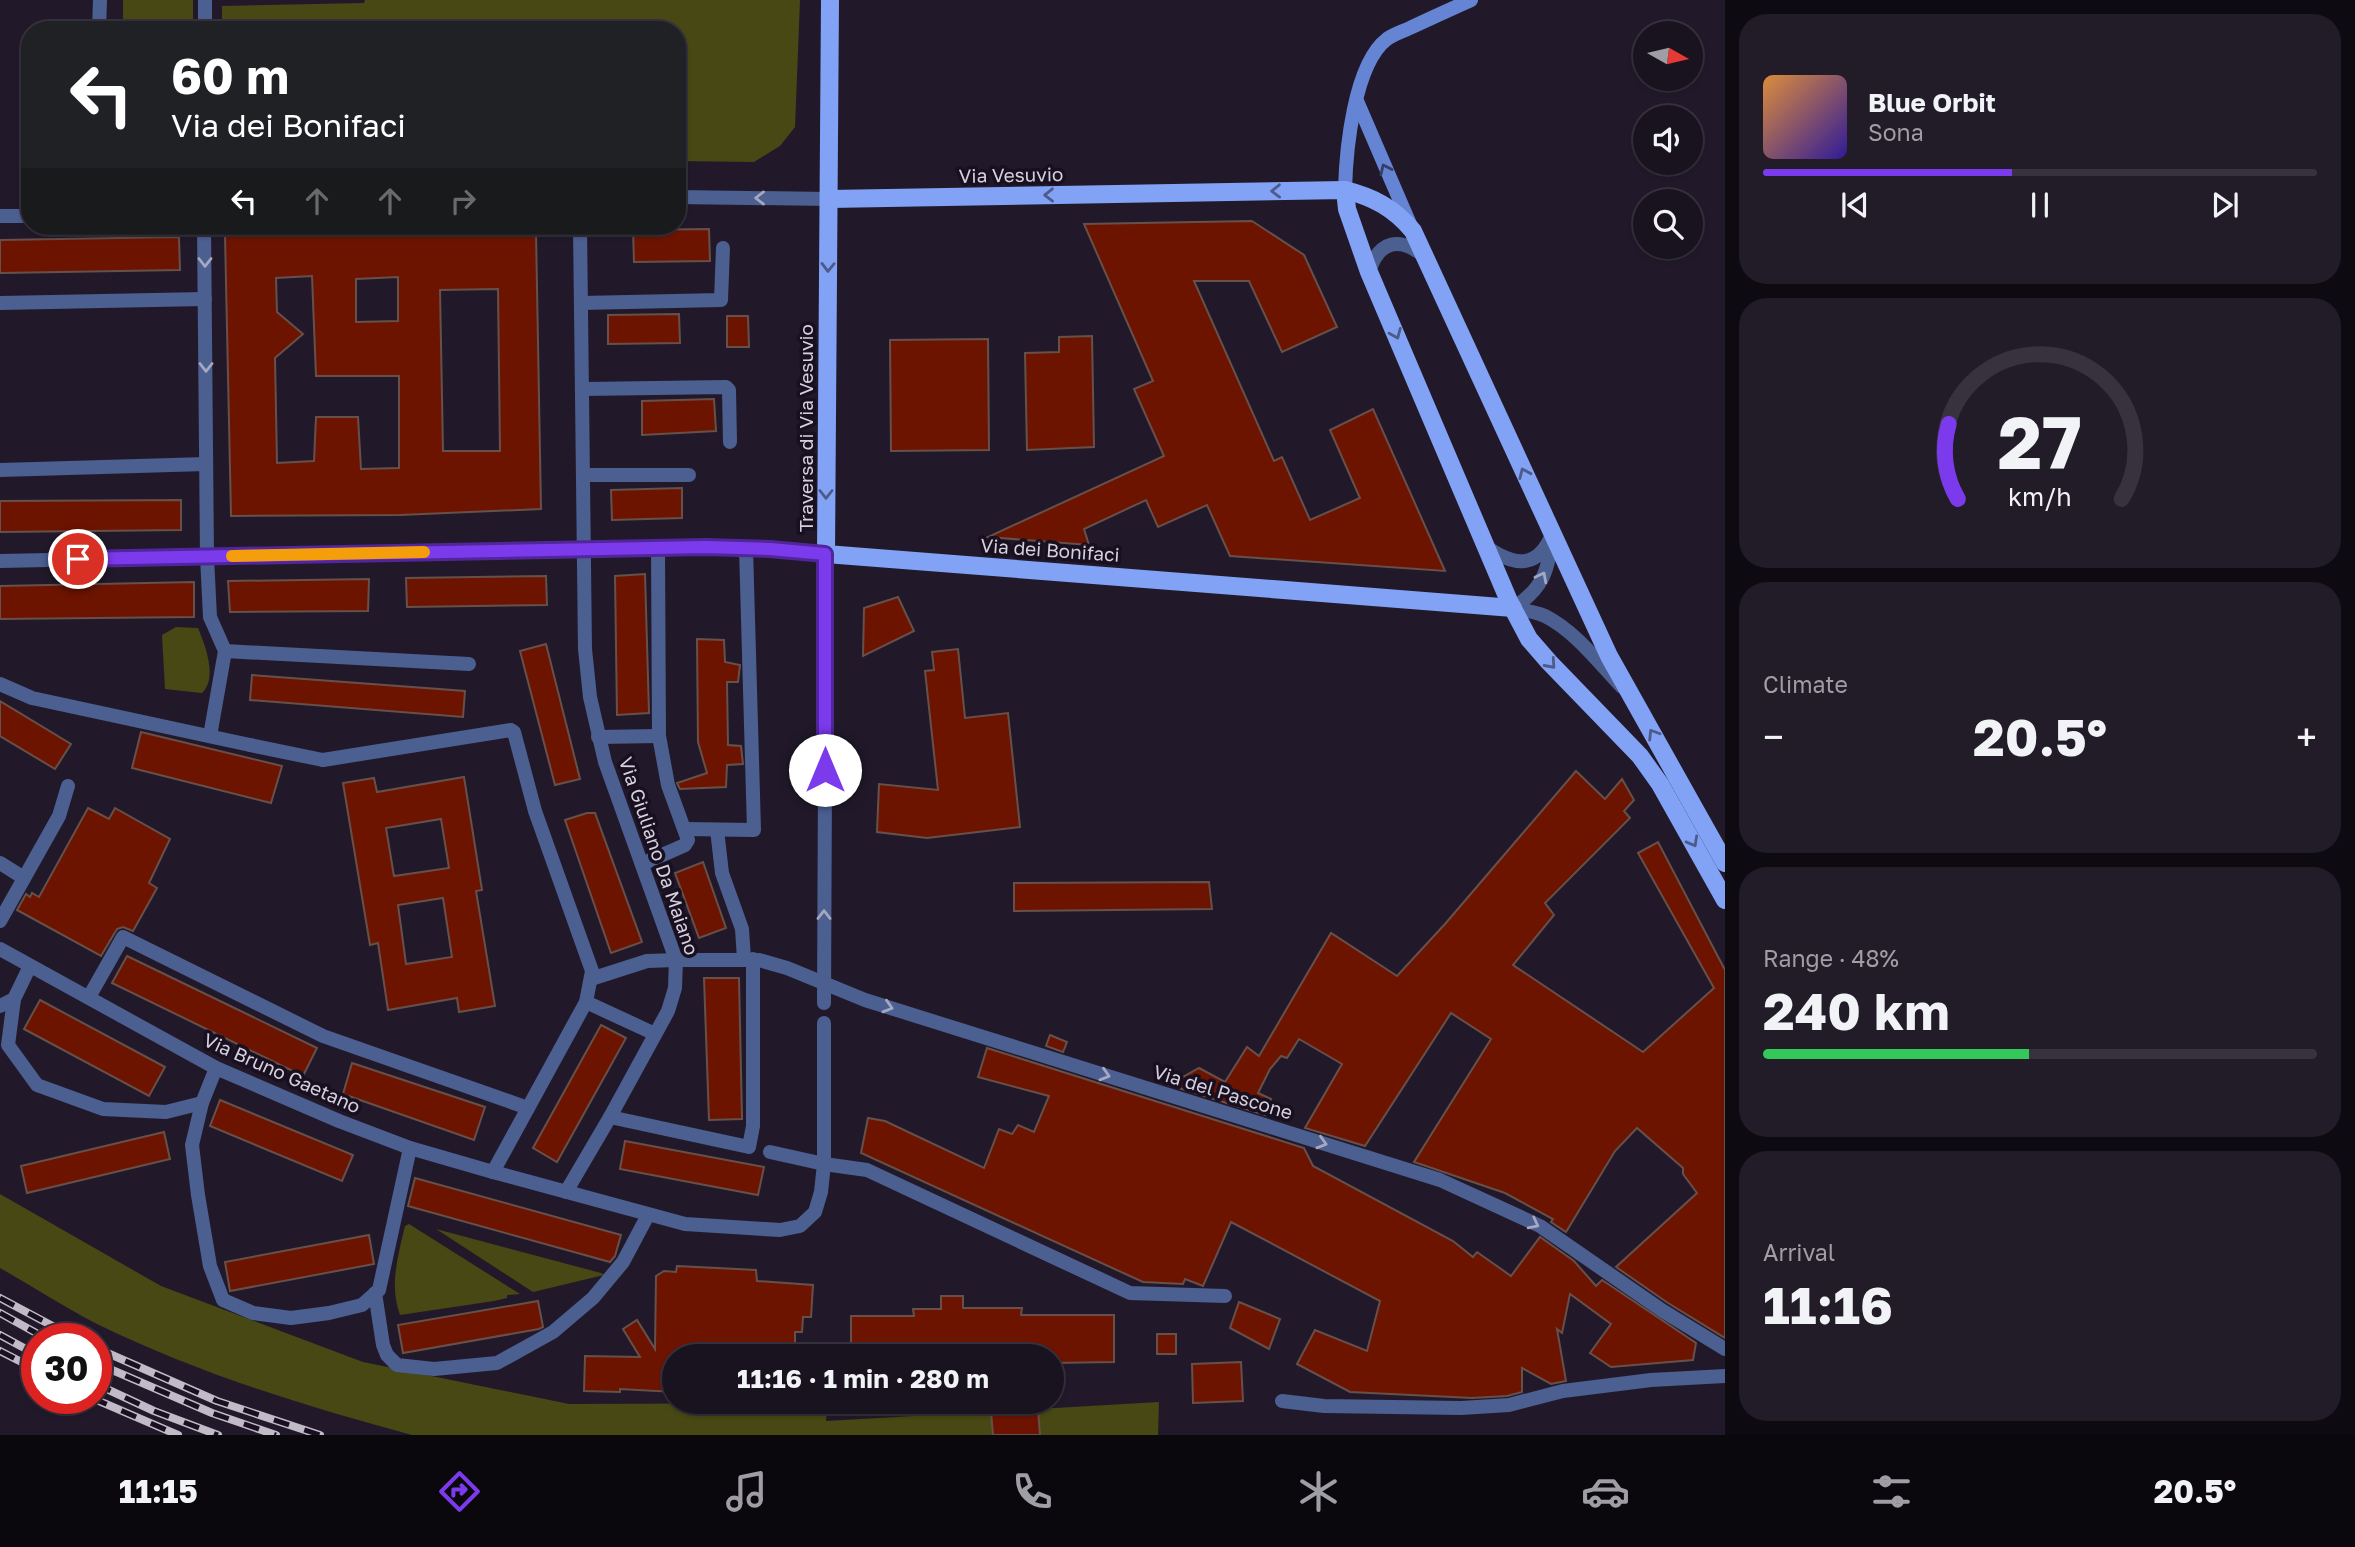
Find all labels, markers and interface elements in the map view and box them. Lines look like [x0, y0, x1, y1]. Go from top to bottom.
north arrow [1633, 21, 1703, 91]
map controls [1633, 21, 1703, 259]
text: 60 m [171, 46, 289, 105]
icon: left [56, 49, 147, 140]
text: Blue Orbit [1868, 87, 1996, 118]
button: sound [1633, 105, 1703, 175]
text: Via dei Bonifaci [171, 106, 406, 144]
text: Sona [1868, 118, 1924, 146]
street label: Via Vesuvio [958, 162, 1063, 187]
one-way arrow [1379, 163, 1393, 176]
icon: left [225, 182, 263, 220]
icon: ahead [298, 182, 336, 220]
icon: ahead [371, 182, 409, 220]
icon: right [444, 182, 482, 220]
one-way arrow [1271, 184, 1282, 199]
icon: previous [1836, 186, 1874, 224]
icon: pause [2021, 186, 2059, 224]
icon: next [2206, 186, 2244, 224]
one-way arrow [1043, 187, 1054, 203]
button: search [1633, 189, 1703, 259]
one-way arrow [755, 190, 765, 206]
one-way arrow [197, 258, 213, 268]
one-way arrow [820, 262, 836, 273]
street label: Traversa di Via Vesuvio [794, 324, 817, 532]
one-way arrow [1388, 327, 1402, 340]
one-way arrow [198, 362, 213, 373]
text: 27 [1998, 399, 2082, 486]
one-way arrow [1518, 468, 1532, 480]
text: km/h [2008, 481, 2072, 512]
one-way arrow [818, 490, 834, 500]
pin [48, 529, 108, 589]
street label: Via dei Bonifaci [980, 533, 1120, 566]
icon: arrive [59, 540, 97, 578]
one-way arrow [1534, 572, 1547, 584]
one-way arrow [1542, 656, 1555, 669]
text: Climate [1763, 670, 1848, 698]
text: 20.5° [1973, 705, 2107, 767]
text: − [1763, 714, 1784, 759]
text: + [2296, 714, 2317, 759]
one-way arrow [1649, 728, 1662, 741]
position arrow [788, 733, 862, 807]
street label: Via Giuliano Da Maiano [615, 754, 704, 958]
one-way arrow [1685, 834, 1698, 847]
one-way arrow [816, 909, 832, 920]
text: Range · 48% [1763, 944, 1899, 972]
text: 240 km [1763, 979, 1950, 1041]
one-way arrow [882, 998, 894, 1013]
street label: Via Bruno Gaetano [200, 1028, 364, 1117]
street label: Via del Pascone [1151, 1059, 1296, 1124]
one-way arrow [1098, 1067, 1111, 1081]
one-way arrow [1315, 1135, 1328, 1149]
one-way arrow [1527, 1215, 1539, 1229]
text: Arrival [1763, 1238, 1835, 1266]
text: 11:16 [1763, 1273, 1893, 1335]
speed limit sign: 30 [21, 1323, 112, 1414]
text: 11:16 · 1 min · 280 m [737, 1363, 989, 1394]
icon: directions [435, 1467, 484, 1516]
icon: music [722, 1467, 771, 1516]
icon: phone [1008, 1467, 1057, 1516]
icon: climate [1294, 1467, 1343, 1516]
icon: car [1581, 1467, 1630, 1516]
icon: filters [1867, 1467, 1916, 1516]
text: 11:15 [119, 1472, 198, 1510]
text: 20.5° [2154, 1472, 2236, 1510]

